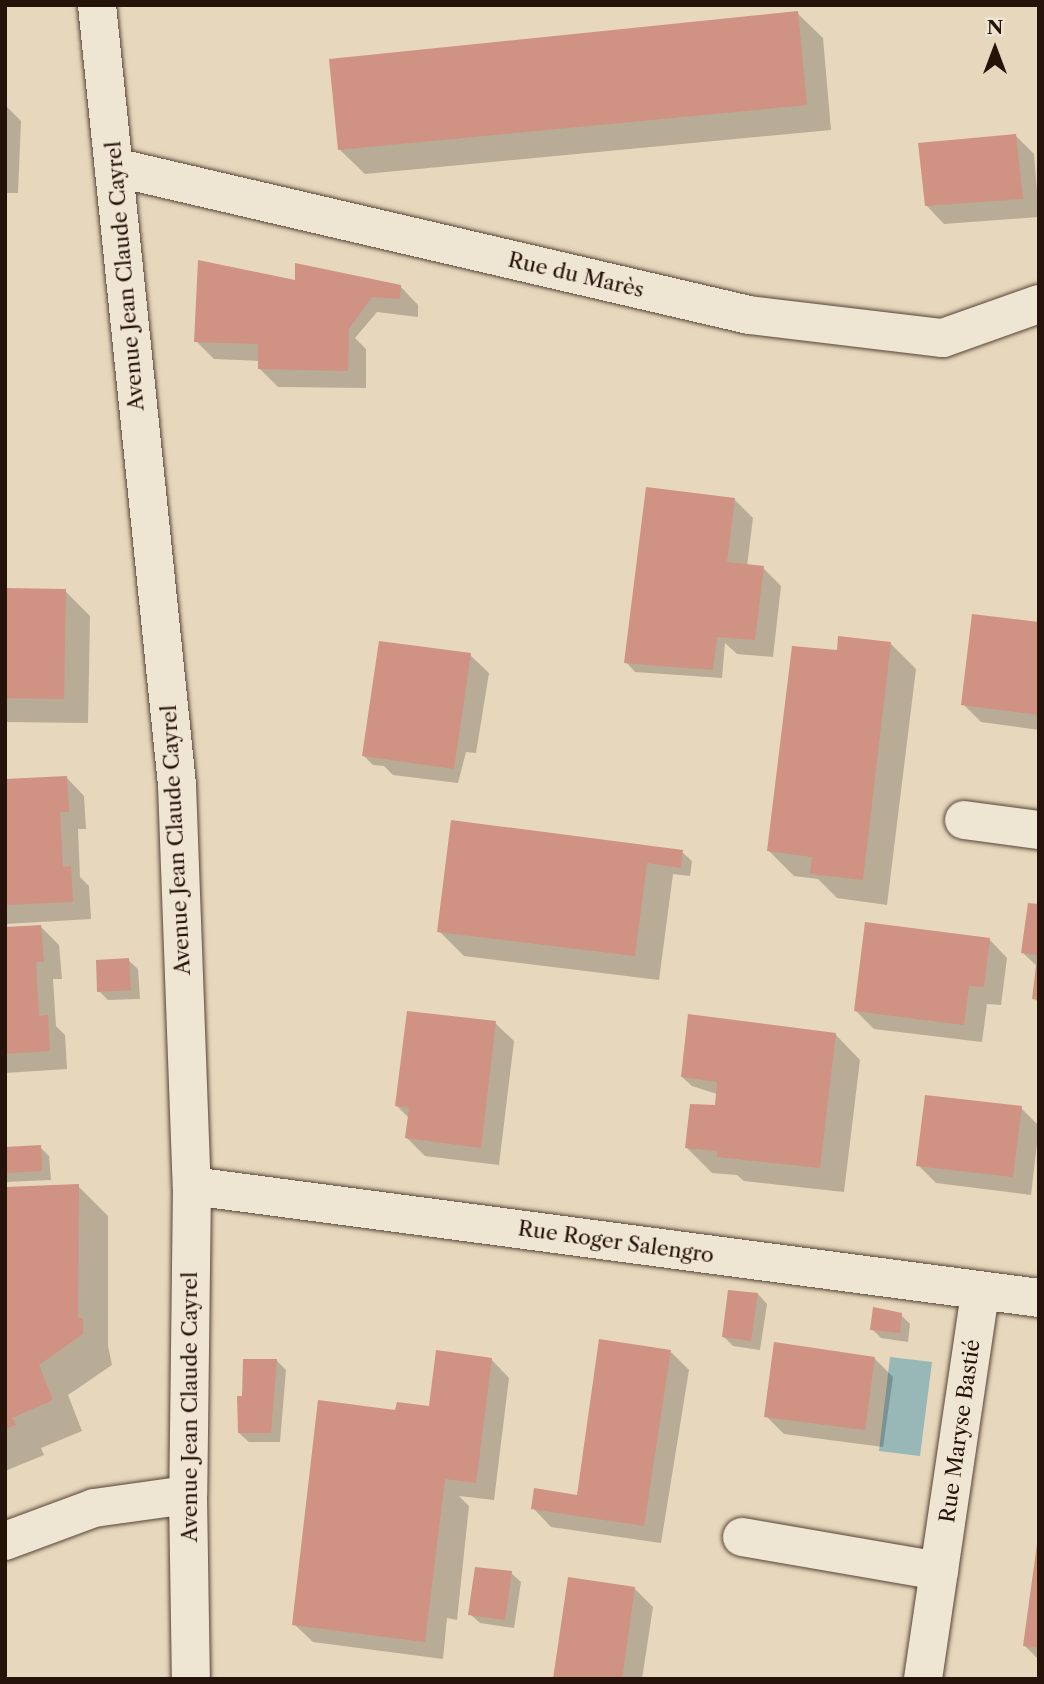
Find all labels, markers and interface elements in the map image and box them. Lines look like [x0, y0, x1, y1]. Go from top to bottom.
north arrow [960, 14, 1030, 84]
text: N [987, 16, 1003, 39]
street label: Avenue Jean Claude Cayrel [101, 140, 149, 412]
street label: Rue du Marès [506, 247, 646, 303]
street label: Avenue Jean Claude Cayrel [156, 704, 196, 976]
street label: Rue Roger Salengro [516, 1216, 716, 1268]
street label: Avenue Jean Claude Cayrel [177, 1272, 203, 1542]
street label: Rue Maryse Bastié [935, 1338, 985, 1524]

